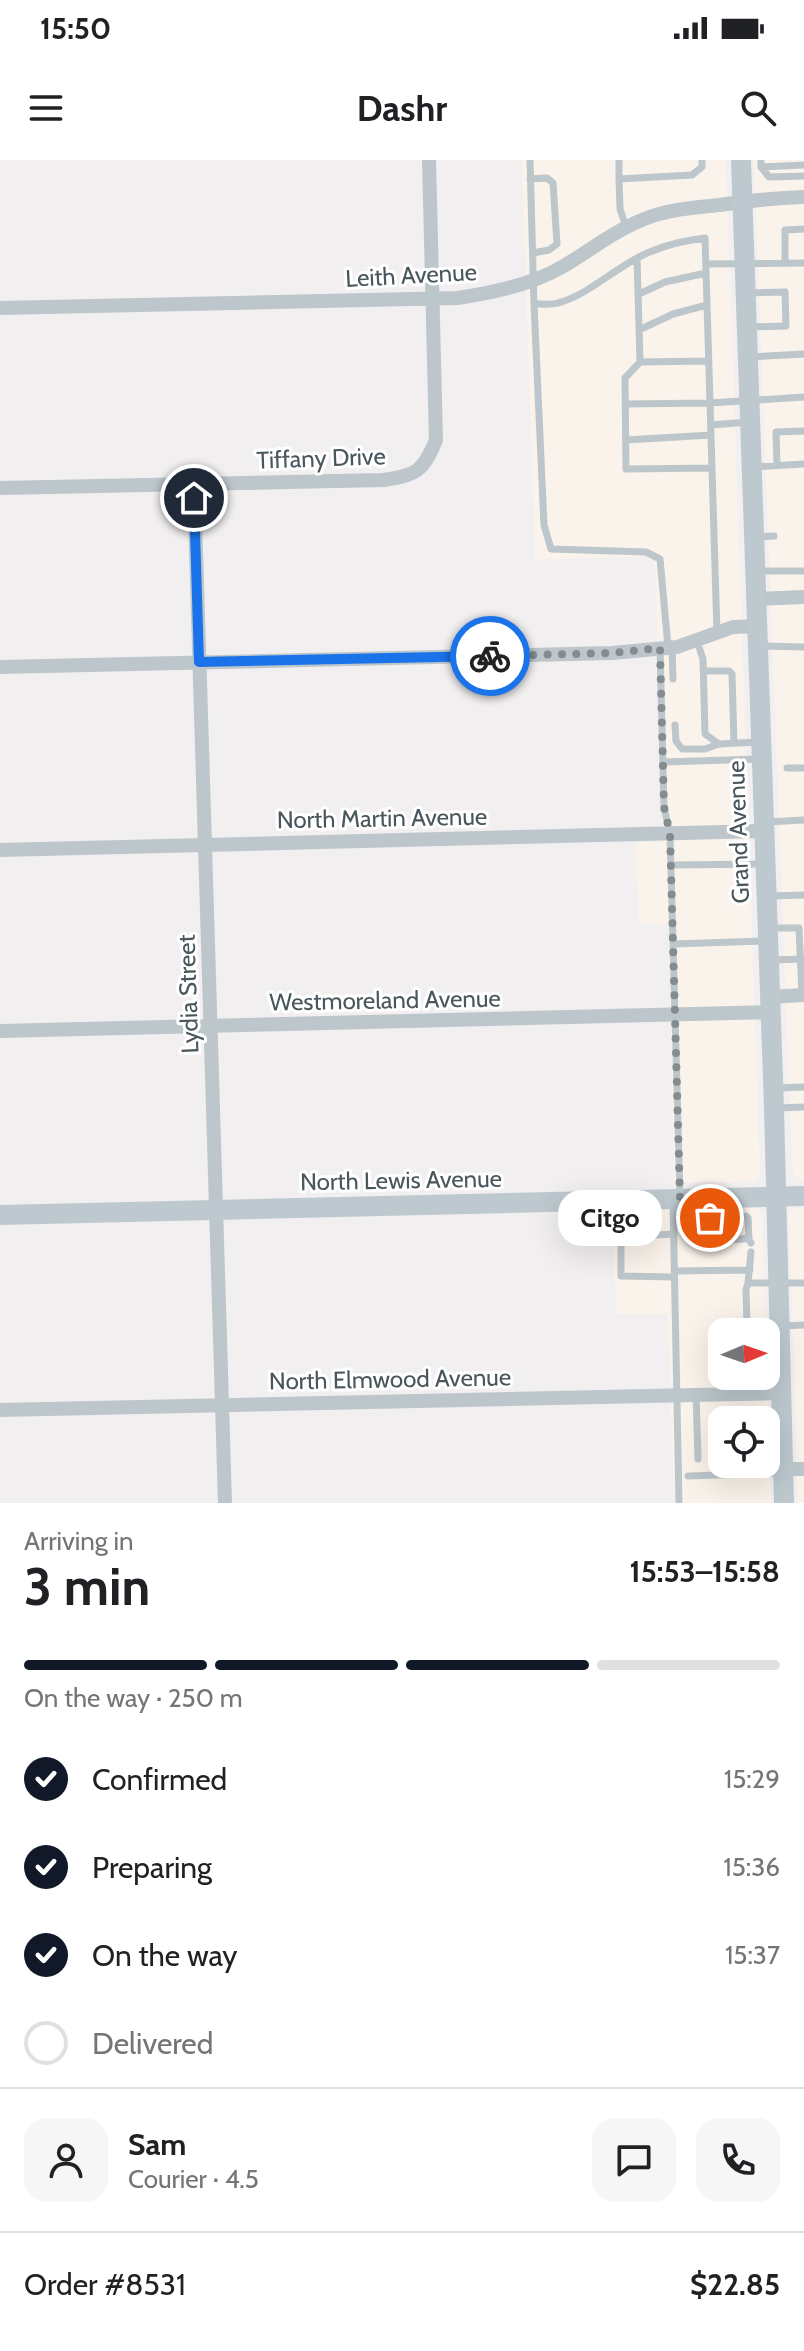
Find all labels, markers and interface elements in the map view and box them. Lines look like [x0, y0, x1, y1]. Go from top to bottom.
text: 15:50 [40, 10, 111, 47]
icon: menu [24, 86, 68, 130]
text: Dashr [357, 86, 447, 130]
icon: search [736, 86, 780, 130]
street label: Leith Avenue [344, 257, 478, 293]
street label: Tiffany Drive [256, 441, 386, 475]
pin [160, 464, 228, 532]
icon: home [172, 476, 216, 520]
courier [450, 616, 530, 696]
icon: bike [468, 634, 512, 678]
street label: Grand Avenue [721, 760, 755, 904]
street label: North Martin Avenue [277, 802, 487, 834]
street label: Lydia Street [171, 934, 205, 1054]
street label: Westmoreland Avenue [269, 983, 501, 1017]
street label: North Lewis Avenue [300, 1164, 502, 1196]
pin [676, 1184, 744, 1252]
callout: Citgo [558, 1190, 662, 1246]
icon: bag [688, 1196, 732, 1240]
text: Citgo [580, 1202, 640, 1234]
north arrow [708, 1318, 780, 1390]
map controls [708, 1318, 780, 1478]
street label: North Elmwood Avenue [269, 1362, 511, 1396]
button: locate [708, 1406, 780, 1478]
text: Arriving in [24, 1525, 134, 1557]
text: 15:53–15:58 [630, 1553, 780, 1590]
text: 3 min [24, 1555, 150, 1618]
text: On the way · 250 m [24, 1682, 242, 1714]
icon: check [24, 1757, 68, 1801]
text: Confirmed [92, 1761, 227, 1798]
text: 15:29 [724, 1763, 780, 1795]
icon: check [24, 1845, 68, 1889]
text: Preparing [92, 1849, 212, 1886]
text: 15:36 [723, 1851, 780, 1883]
icon: check [24, 1933, 68, 1977]
text: On the way [92, 1937, 237, 1974]
text: 15:37 [725, 1939, 780, 1971]
text: Delivered [92, 2025, 213, 2062]
button: person [24, 2118, 108, 2202]
button: chat [592, 2118, 676, 2202]
button: phone [696, 2118, 780, 2202]
text: Sam [128, 2126, 186, 2163]
text: Courier · 4.5 [128, 2163, 259, 2195]
text: Order #8531 [24, 2266, 186, 2303]
text: $22.85 [690, 2266, 780, 2303]

